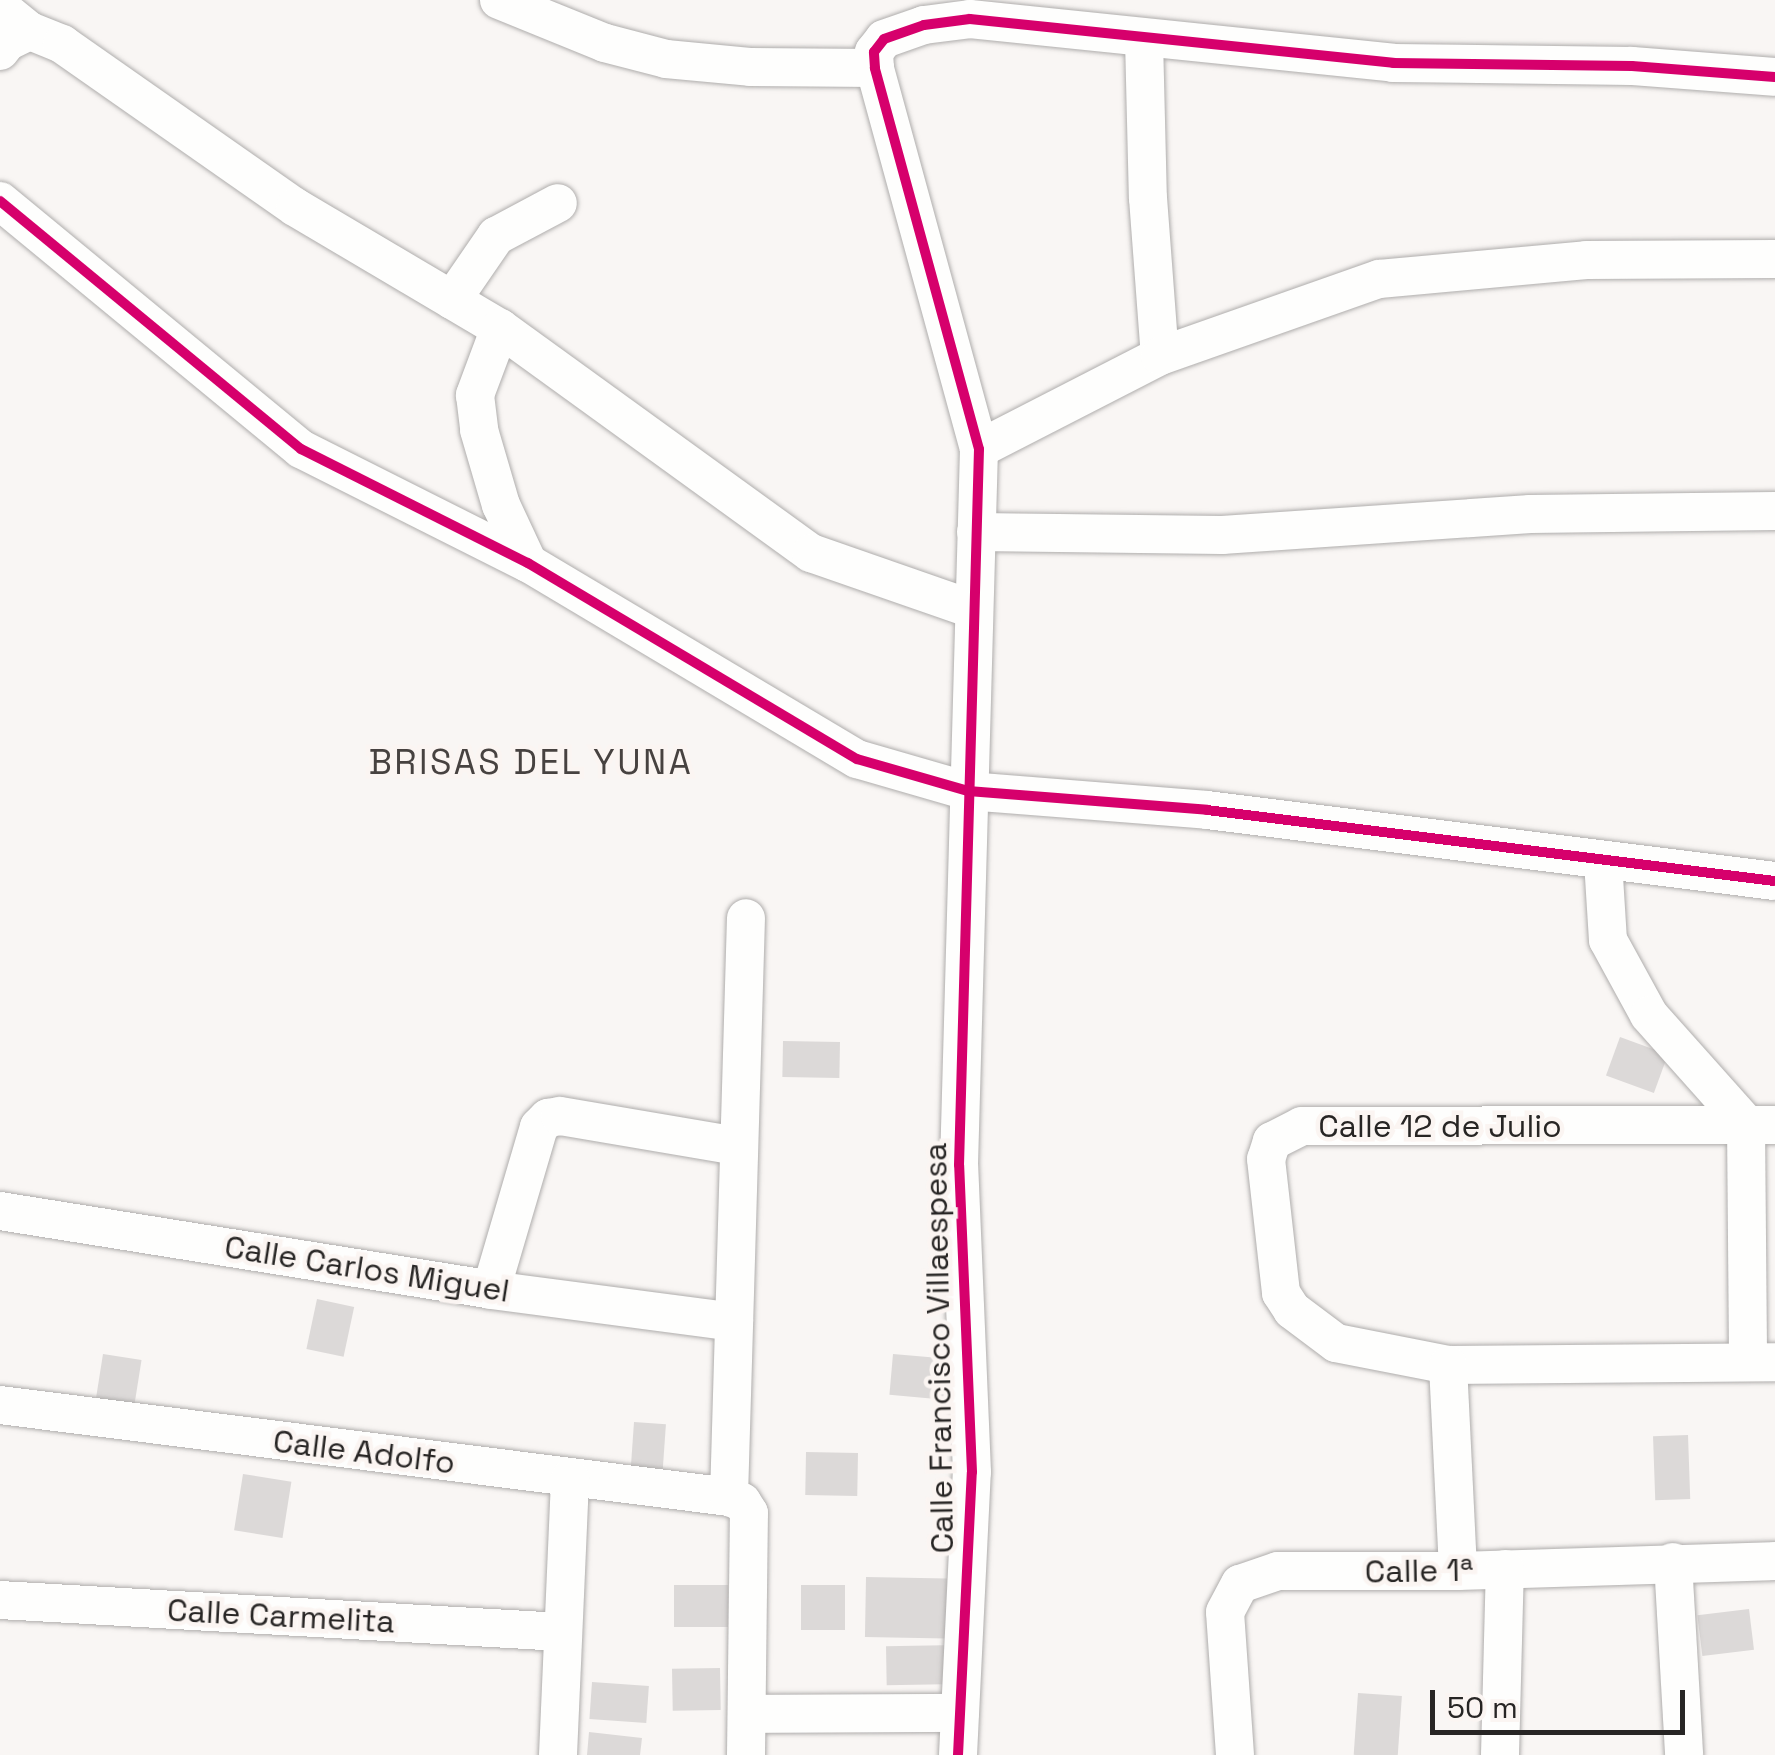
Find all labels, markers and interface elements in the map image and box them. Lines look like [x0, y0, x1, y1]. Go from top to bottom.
district label: BRISAS DEL YUNA [368, 741, 694, 783]
street label: Calle 12 de Julio [1318, 1107, 1562, 1145]
street label: Calle Francisco Villaespesa [916, 1142, 962, 1554]
street label: Calle Carlos Miguel [222, 1228, 512, 1310]
street label: Calle Adolfo [271, 1422, 457, 1482]
street label: Calle 1ª [1364, 1551, 1474, 1591]
street label: Calle Carmelita [166, 1591, 396, 1641]
scale bar [1435, 1670, 1690, 1732]
text: 50 m [1447, 1688, 1518, 1727]

